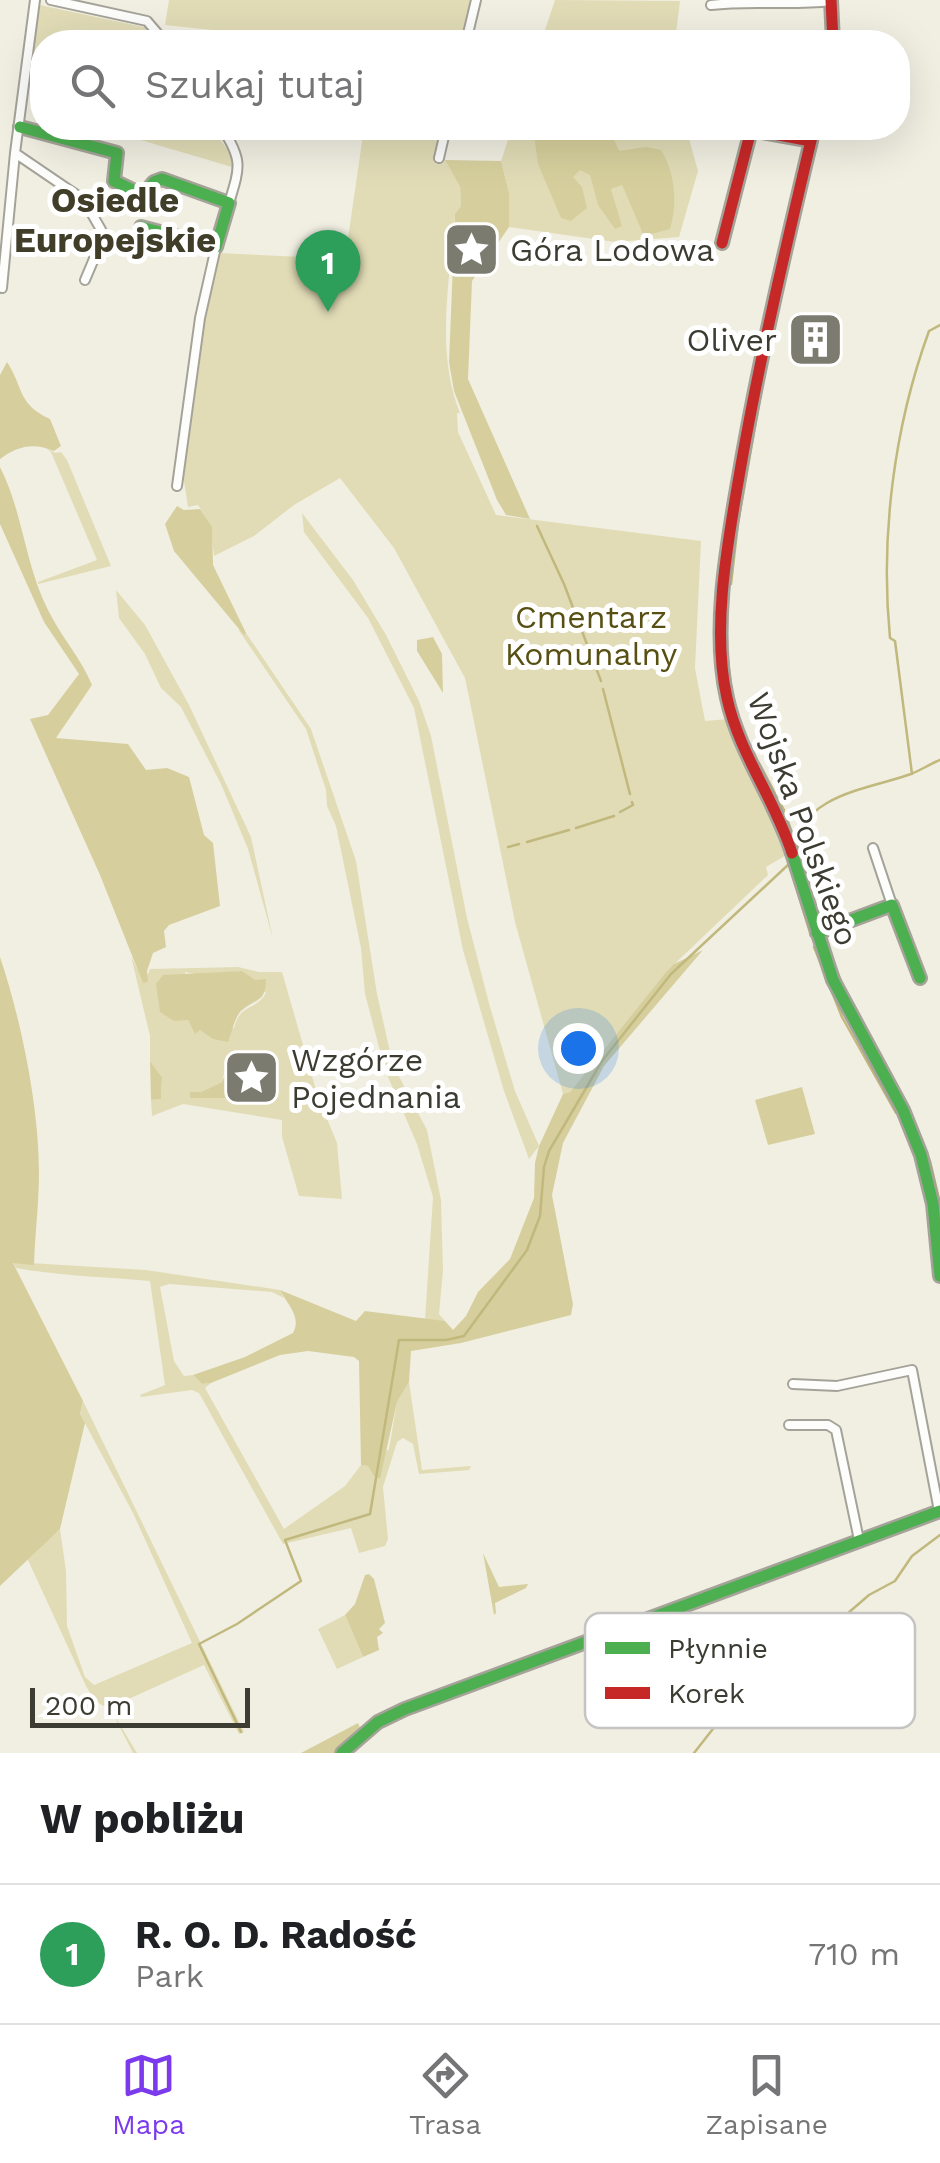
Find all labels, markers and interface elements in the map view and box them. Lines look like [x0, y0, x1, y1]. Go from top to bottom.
search box [30, 30, 910, 140]
icon: search [65, 58, 120, 113]
text: Szukaj tutaj [145, 63, 365, 107]
district label: Osiedle Europejskie [14, 179, 216, 261]
place icon: Góra Lodowa [441, 220, 501, 280]
pin: 1 [296, 230, 360, 312]
place label: Góra Lodowa [510, 231, 714, 269]
building icon: Oliver [786, 310, 846, 370]
place label: Oliver [687, 321, 777, 359]
park label: Cmentarz Komunalny [505, 598, 678, 673]
street label: Wojska Polskiego [740, 687, 866, 951]
your location [553, 1023, 604, 1074]
place label: Wzgórze Pojednania [291, 1041, 461, 1116]
place icon: Wzgórze Pojednania [222, 1048, 282, 1108]
legend [585, 1613, 915, 1728]
text: Płynnie [668, 1632, 768, 1665]
text: Korek [668, 1677, 745, 1710]
scale bar [30, 1683, 250, 1728]
text: 200 m [45, 1689, 132, 1722]
text: W pobliżu [40, 1794, 245, 1843]
text: R. O. D. Radość [135, 1913, 417, 1957]
text: 1 [66, 1935, 79, 1973]
text: 710 m [808, 1935, 900, 1973]
text: Park [135, 1957, 204, 1995]
tab: Mapa [112, 2048, 185, 2141]
tab: Trasa [409, 2048, 481, 2141]
tab: Zapisane [705, 2048, 828, 2141]

